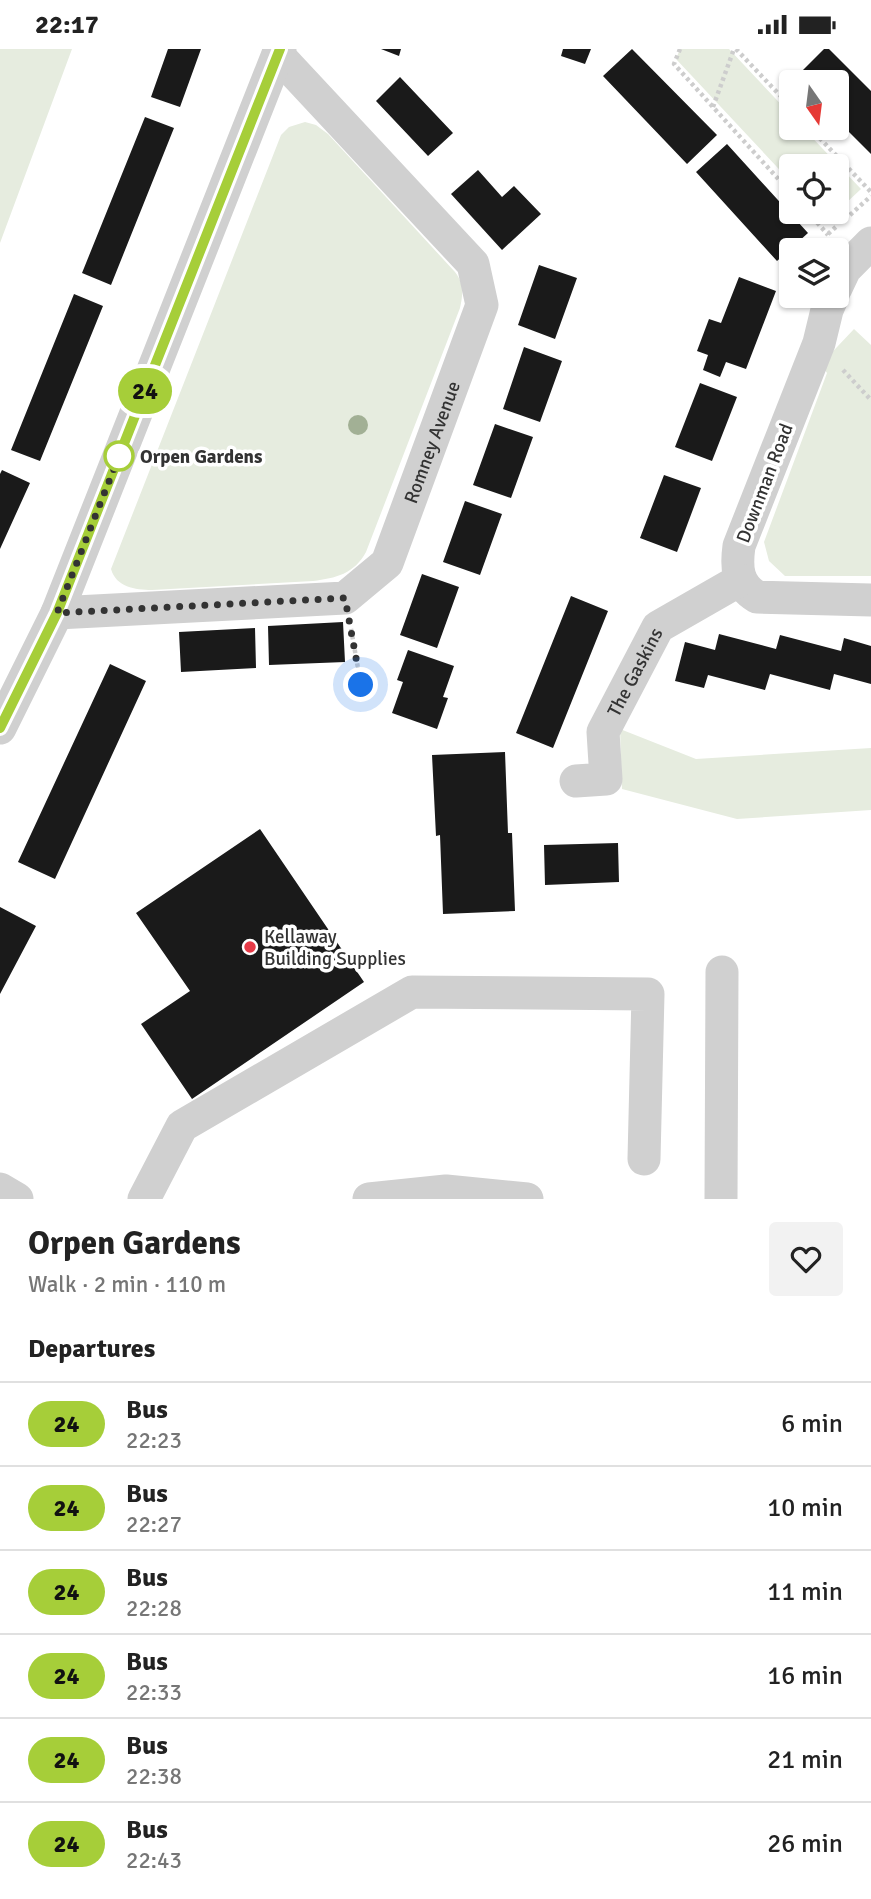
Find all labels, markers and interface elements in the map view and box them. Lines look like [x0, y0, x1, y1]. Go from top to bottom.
text: 22:17 [35, 9, 99, 41]
north arrow [779, 70, 849, 140]
map controls [779, 70, 849, 308]
button: locate [779, 154, 849, 224]
button: layers [779, 238, 849, 308]
line badge: 24 [114, 368, 176, 414]
text: 24 [132, 376, 158, 406]
street label: Romney Avenue [399, 378, 466, 507]
street label: Downman Road [731, 420, 799, 547]
marker: Orpen Gardens [104, 441, 134, 471]
place label: Orpen Gardens [140, 445, 262, 469]
street label: The Gaskins [602, 624, 668, 721]
your location [343, 667, 378, 702]
place label: Kellaway Building Supplies [264, 925, 406, 971]
marker: Kellaway Building Supplies [242, 939, 258, 955]
button: heart [769, 1222, 843, 1296]
text: Orpen Gardens [28, 1223, 241, 1264]
text: Walk · 2 min · 110 m [28, 1270, 226, 1299]
text: Departures [28, 1333, 155, 1365]
text: Bus [126, 1394, 168, 1426]
text: 6 min [781, 1408, 843, 1440]
text: 24 [54, 1409, 79, 1439]
text: 22:23 [126, 1426, 182, 1455]
text: Bus [126, 1478, 168, 1510]
text: 10 min [767, 1492, 843, 1524]
text: 24 [54, 1493, 79, 1523]
text: 22:27 [126, 1510, 182, 1539]
text: Bus [126, 1562, 168, 1594]
text: 11 min [767, 1576, 843, 1608]
text: 24 [54, 1577, 79, 1607]
text: 22:28 [126, 1594, 182, 1623]
text: Bus [126, 1646, 168, 1678]
text: 16 min [767, 1660, 843, 1692]
text: 24 [54, 1661, 79, 1691]
text: 22:33 [126, 1678, 182, 1707]
text: Bus [126, 1730, 168, 1762]
text: 21 min [767, 1744, 843, 1776]
text: 24 [54, 1745, 79, 1775]
text: 22:38 [126, 1762, 182, 1791]
text: Bus [126, 1814, 168, 1846]
text: 26 min [767, 1828, 843, 1860]
text: 24 [54, 1829, 79, 1859]
text: 22:43 [126, 1846, 182, 1875]

